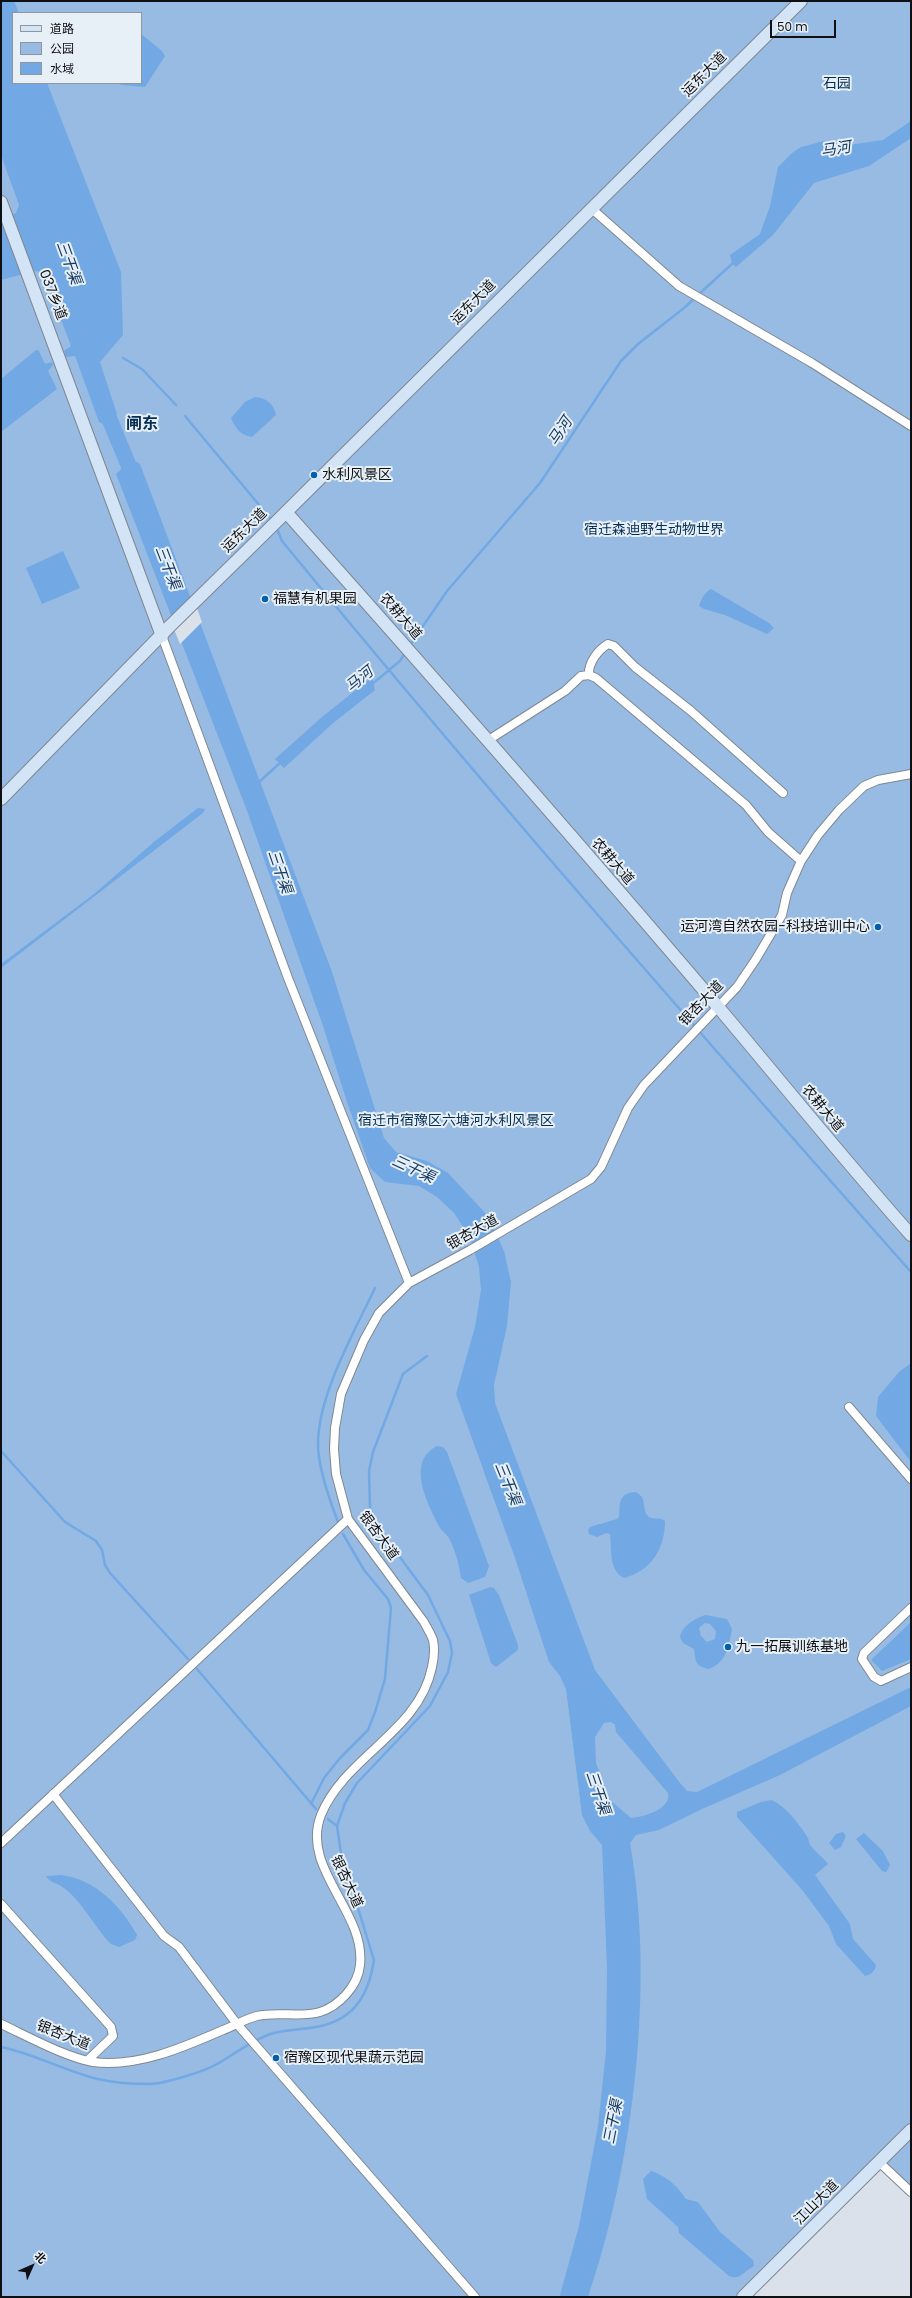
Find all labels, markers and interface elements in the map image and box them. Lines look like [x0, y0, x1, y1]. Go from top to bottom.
legend [12, 12, 142, 84]
scale bar [772, 12, 838, 38]
text: 50 m [777, 18, 808, 35]
text: 道路 [50, 20, 74, 37]
text: 公园 [50, 40, 74, 57]
street label: 运东大道 [679, 49, 731, 101]
text: 水域 [50, 60, 74, 77]
park label: 石园 [823, 76, 851, 92]
water label: 马河 [820, 139, 852, 161]
water label: 三干渠 [52, 239, 84, 287]
street label: 037乡道 [35, 267, 69, 323]
street label: 运东大道 [448, 277, 500, 329]
district label: 闸东 [126, 415, 158, 435]
water label: 马河 [545, 415, 577, 449]
place label: 水利风景区 [322, 467, 392, 483]
marker: 水利风景区 [309, 470, 319, 480]
street label: 运东大道 [219, 506, 271, 556]
park label: 宿迁森迪野生动物世界 [584, 522, 724, 538]
water label: 三干渠 [151, 544, 183, 592]
street label: 农耕大道 [375, 590, 425, 644]
place label: 福慧有机果园 [273, 591, 357, 607]
marker: 福慧有机果园 [260, 594, 270, 604]
water label: 马河 [343, 664, 377, 696]
street label: 农耕大道 [587, 835, 637, 889]
water label: 三干渠 [263, 848, 295, 896]
place label: 运河湾自然农园-科技培训中心 [680, 919, 870, 935]
marker: 运河湾自然农园-科技培训中心 [873, 922, 883, 932]
street label: 银杏大道 [677, 978, 727, 1030]
street label: 农耕大道 [798, 1082, 846, 1136]
park label: 宿迁市宿豫区六塘河水利风景区 [358, 1113, 554, 1129]
water label: 三干渠 [389, 1152, 437, 1188]
street label: 银杏大道 [444, 1212, 502, 1254]
water label: 三干渠 [490, 1460, 524, 1508]
street label: 银杏大道 [355, 1508, 401, 1564]
place label: 九一拓展训练基地 [736, 1639, 848, 1655]
marker: 九一拓展训练基地 [723, 1642, 733, 1652]
water label: 三干渠 [581, 1769, 613, 1817]
street label: 银杏大道 [327, 1853, 365, 1911]
street label: 银杏大道 [34, 2018, 92, 2054]
place label: 宿豫区现代果蔬示范园 [284, 2050, 424, 2066]
marker: 宿豫区现代果蔬示范园 [271, 2053, 281, 2063]
water label: 三干渠 [601, 2098, 627, 2146]
street label: 江山大道 [791, 2177, 843, 2229]
north arrow [12, 2246, 52, 2286]
text: 北 [31, 2248, 50, 2267]

